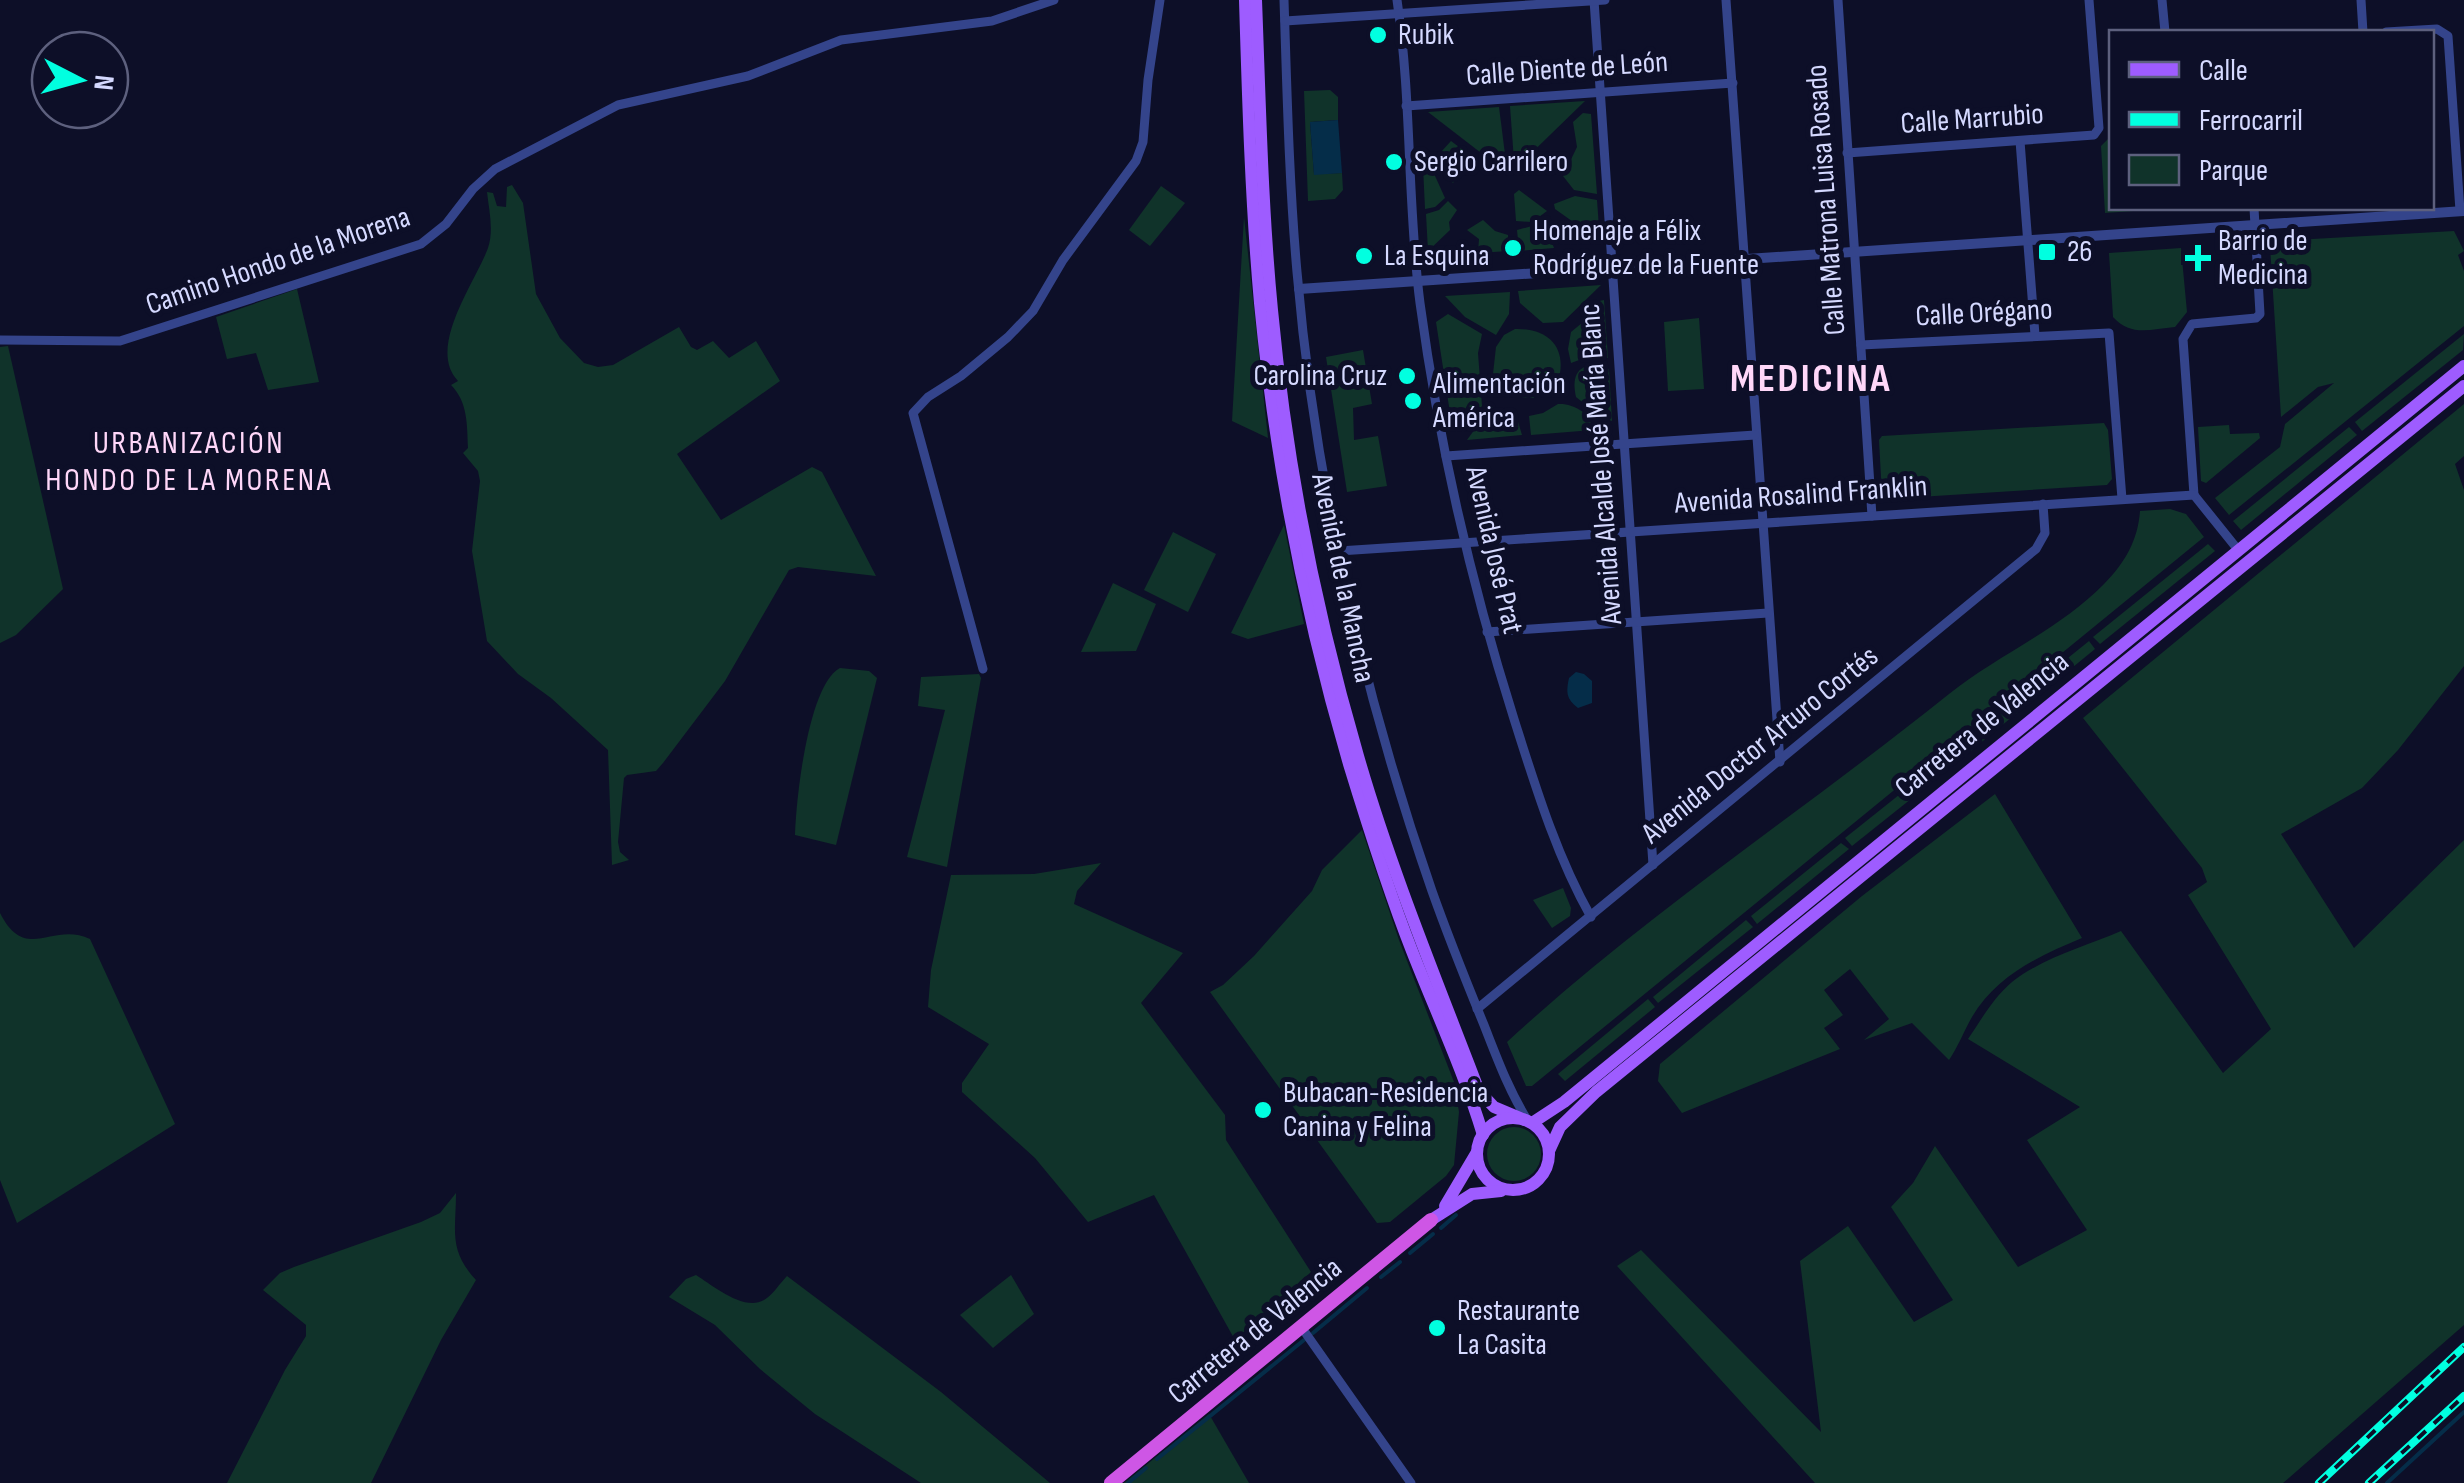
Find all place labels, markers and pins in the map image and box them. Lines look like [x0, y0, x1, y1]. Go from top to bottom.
place label: Rubik [1398, 17, 1454, 53]
marker: Rubik [1367, 24, 1389, 46]
place label: Sergio Carrilero [1414, 144, 1568, 180]
marker: Sergio Carrilero [1383, 151, 1405, 173]
place label: Homenaje a Félix Rodríguez de la Fuente [1533, 213, 1759, 283]
place label: Barrio de Medicina [2218, 223, 2308, 293]
place label: 26 [2067, 234, 2093, 270]
marker: Homenaje a Félix Rodríguez de la Fuente [1502, 237, 1524, 259]
place label: La Esquina [1384, 238, 1490, 274]
marker: 26 [2036, 241, 2058, 263]
marker: La Esquina [1353, 245, 1375, 267]
marker: Barrio de Medicina [2187, 247, 2209, 269]
place label: Carolina Cruz [1254, 358, 1387, 394]
marker: Carolina Cruz [1396, 365, 1418, 387]
place label: Alimentación América [1432, 366, 1566, 436]
marker: Alimentación América [1402, 390, 1424, 412]
place label: Bubacan-Residencia Canina y Felina [1283, 1075, 1488, 1145]
marker: Bubacan-Residencia Canina y Felina [1252, 1099, 1274, 1121]
place label: Restaurante La Casita [1457, 1293, 1580, 1363]
marker: Restaurante La Casita [1426, 1317, 1448, 1339]

